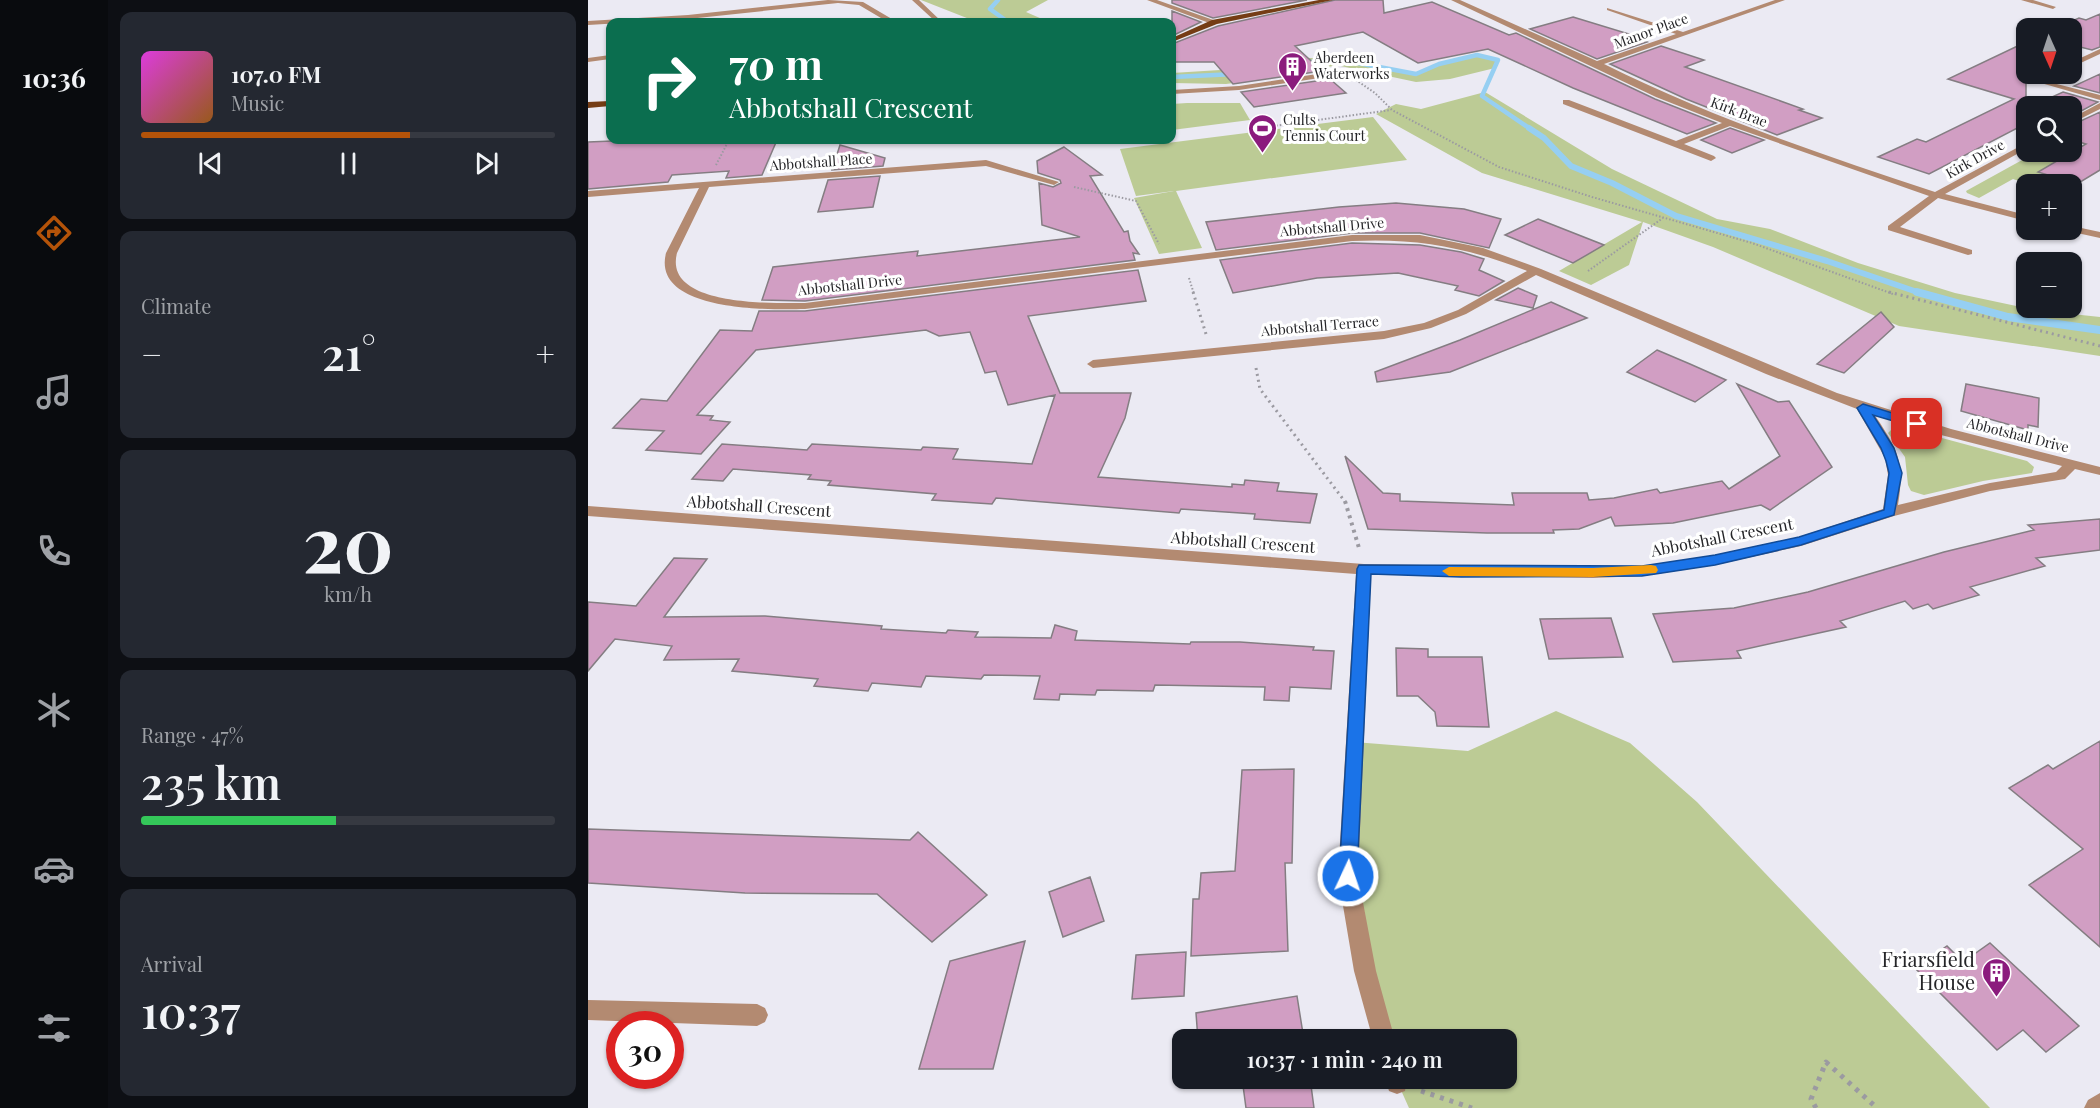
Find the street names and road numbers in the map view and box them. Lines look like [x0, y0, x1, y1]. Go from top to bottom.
street label: Manor Place [1611, 8, 1690, 53]
street label: Kirk Brae [1708, 92, 1770, 131]
street label: Kirk Drive [1942, 135, 2008, 183]
street label: Abbotshall Place [768, 148, 873, 175]
street label: Abbotshall Drive [1278, 212, 1385, 241]
street label: Abbotshall Drive [796, 270, 903, 300]
street label: Abbotshall Terrace [1259, 311, 1380, 340]
street label: Abbotshall Drive [1964, 412, 2071, 456]
street label: Abbotshall Crescent [685, 490, 832, 521]
street label: Abbotshall Crescent [1648, 512, 1795, 561]
street label: Abbotshall Crescent [1169, 526, 1316, 557]

